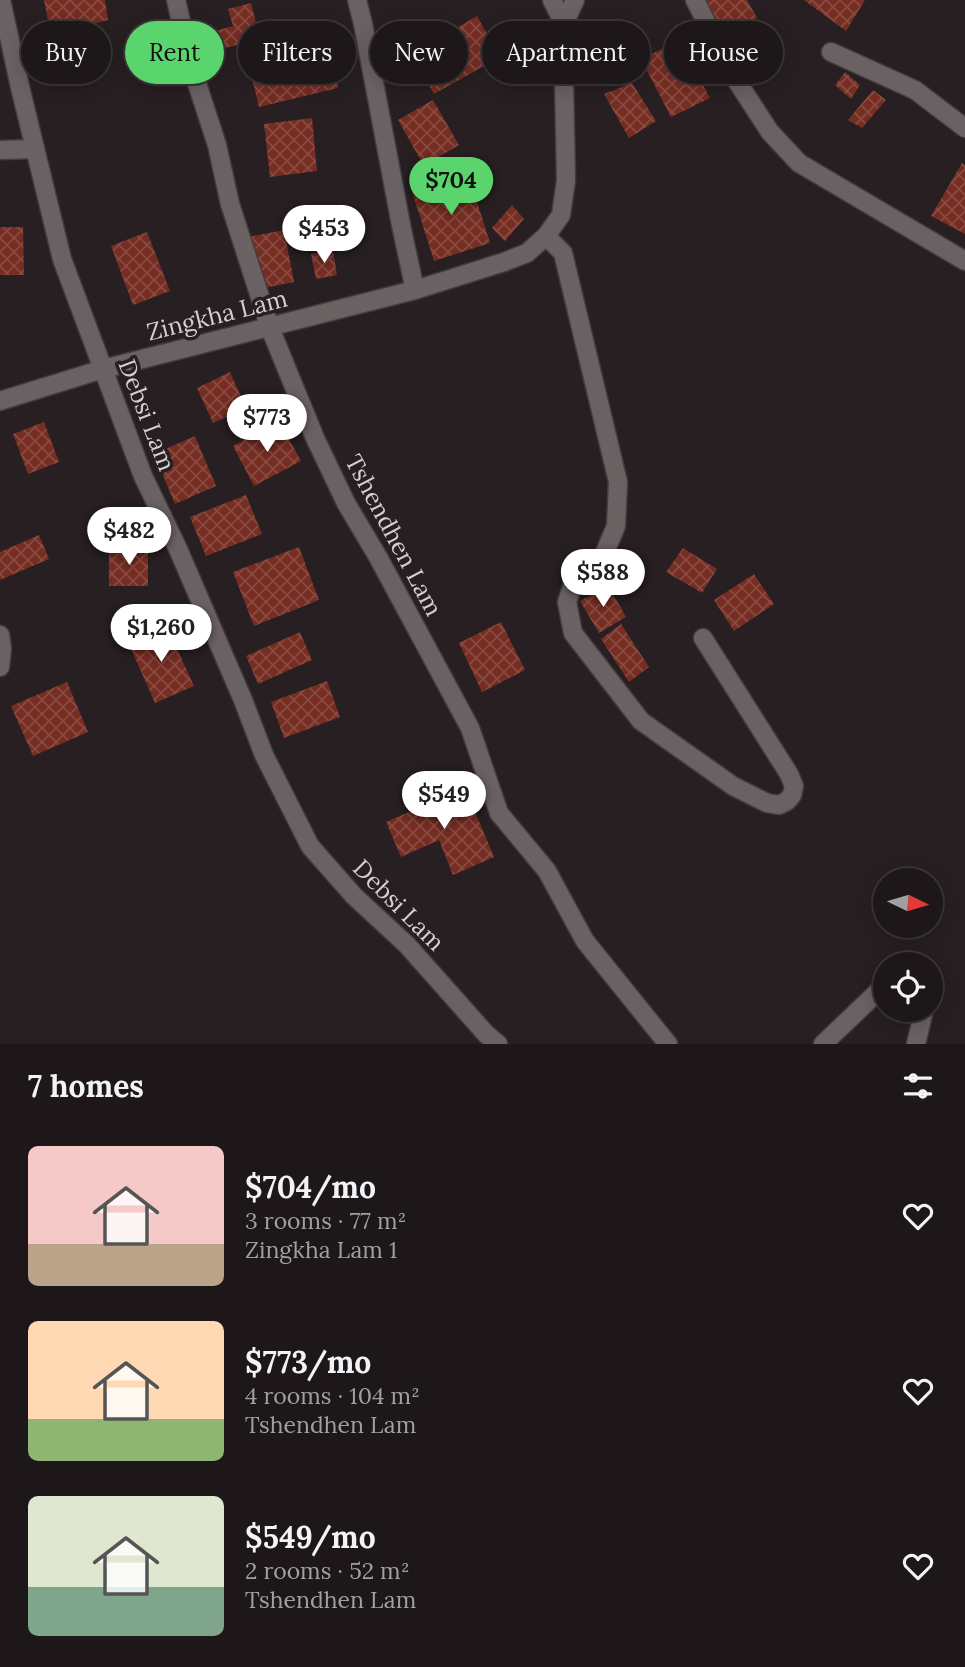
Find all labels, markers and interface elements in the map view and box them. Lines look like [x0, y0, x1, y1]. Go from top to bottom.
chip: Buy [21, 21, 111, 84]
chip: Rent [125, 21, 224, 84]
chip: Filters [238, 21, 356, 84]
chip: New [370, 21, 468, 84]
chip: Apartment [482, 21, 650, 84]
chip: House [664, 21, 783, 84]
pin: $704 [410, 158, 492, 217]
text: $704 [425, 165, 477, 194]
pin: $453 [283, 205, 365, 265]
text: $453 [298, 213, 350, 242]
street label: Zingkha Lam [143, 283, 291, 347]
street label: Debsi Lam [112, 355, 182, 475]
pin: $773 [226, 394, 308, 454]
text: $773 [243, 402, 291, 431]
street label: Tshendhen Lam [338, 449, 450, 621]
pin: $482 [88, 508, 170, 567]
text: $482 [103, 515, 155, 544]
pin: $588 [562, 550, 644, 609]
text: $588 [577, 557, 629, 586]
pin: $1,260 [104, 604, 218, 664]
text: $1,260 [127, 612, 195, 641]
pin: $549 [403, 772, 485, 831]
text: $549 [418, 779, 470, 808]
street label: Debsi Lam [347, 853, 451, 957]
north arrow [873, 868, 943, 938]
map controls [873, 868, 943, 1022]
button: locate [873, 952, 943, 1022]
text: 7 homes [28, 1067, 144, 1105]
icon: filters [899, 1067, 937, 1105]
text: $704/mo [245, 1168, 376, 1206]
icon: home [84, 1174, 168, 1258]
icon: heart [899, 1197, 937, 1235]
text: 3 rooms · 77 m² [245, 1206, 406, 1235]
text: Zingkha Lam 1 [245, 1235, 397, 1264]
text: $773/mo [245, 1343, 371, 1381]
icon: home [84, 1349, 168, 1433]
icon: heart [899, 1372, 937, 1410]
text: 4 rooms · 104 m² [245, 1381, 420, 1410]
text: Tshendhen Lam [245, 1410, 416, 1439]
text: $549/mo [245, 1518, 376, 1556]
icon: home [84, 1524, 168, 1608]
icon: heart [899, 1547, 937, 1585]
text: 2 rooms · 52 m² [245, 1556, 410, 1585]
text: Tshendhen Lam [245, 1585, 416, 1614]

